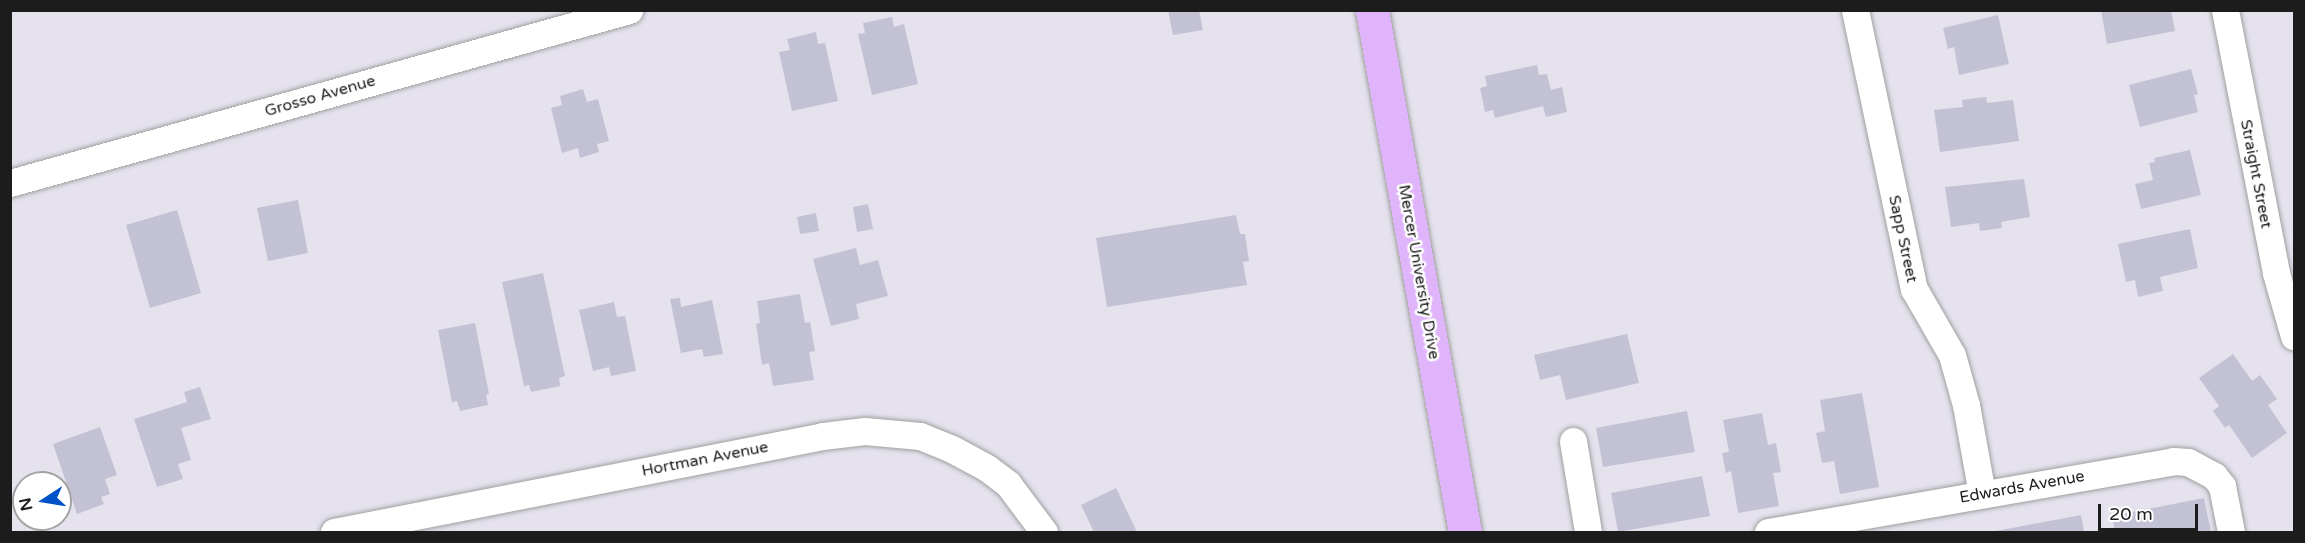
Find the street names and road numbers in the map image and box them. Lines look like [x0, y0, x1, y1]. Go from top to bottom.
street label: Grosso Avenue [262, 71, 378, 121]
street label: Straight Street [2236, 118, 2276, 230]
street label: Mercer University Drive [1394, 183, 1444, 361]
street label: Sapp Street [1884, 194, 1922, 284]
street label: Hortman Avenue [640, 437, 770, 481]
street label: Edwards Avenue [1958, 467, 2086, 507]

